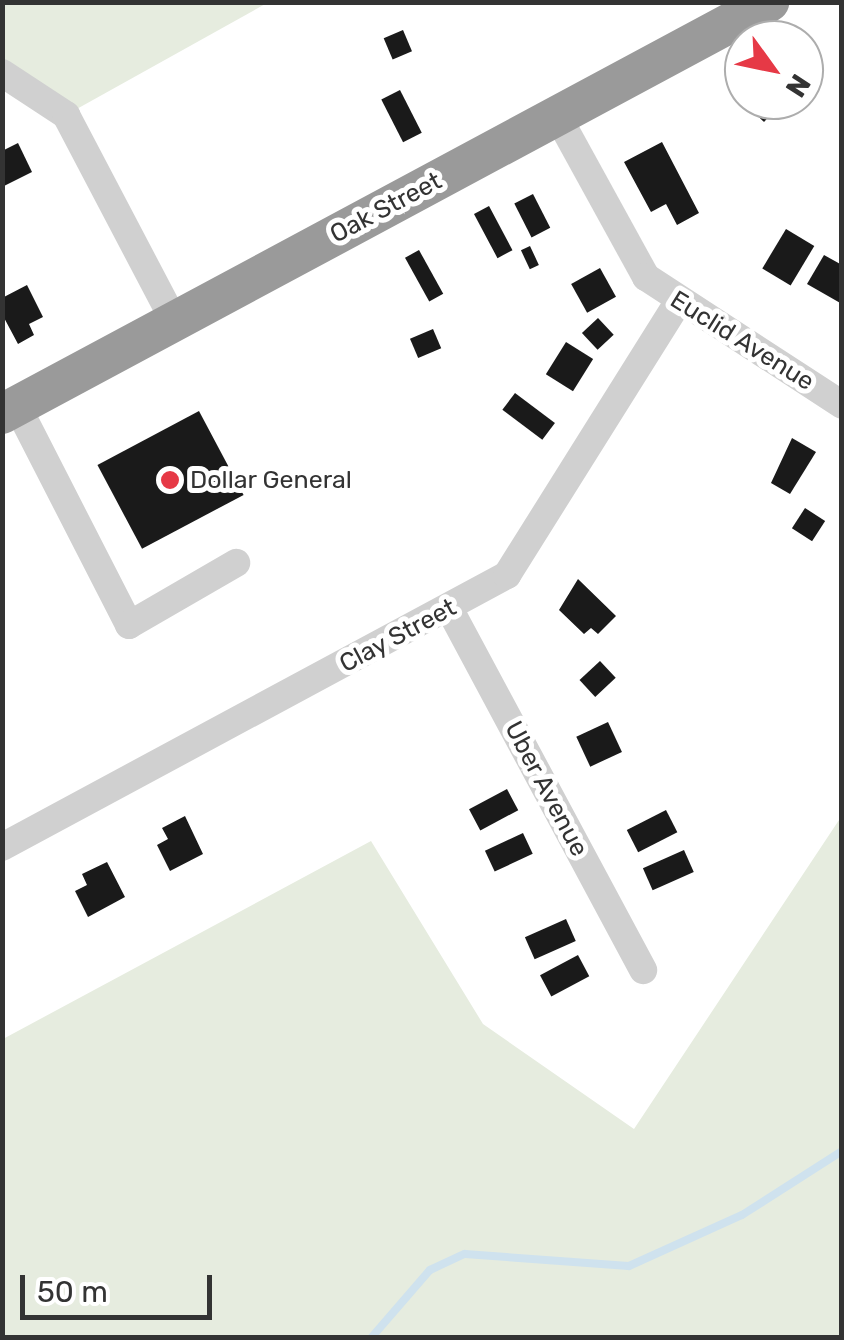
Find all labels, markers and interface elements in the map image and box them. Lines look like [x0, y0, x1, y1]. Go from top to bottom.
north arrow [724, 20, 824, 120]
text: N [779, 68, 817, 103]
street label: Oak Street [325, 166, 447, 250]
street label: Euclid Avenue [664, 285, 820, 397]
place label: Dollar General [190, 465, 352, 495]
marker: Dollar General [159, 469, 181, 491]
street label: Clay Street [334, 593, 462, 679]
street label: Uber Avenue [498, 716, 594, 862]
scale bar [25, 1255, 218, 1317]
text: 50 m [37, 1274, 108, 1310]

